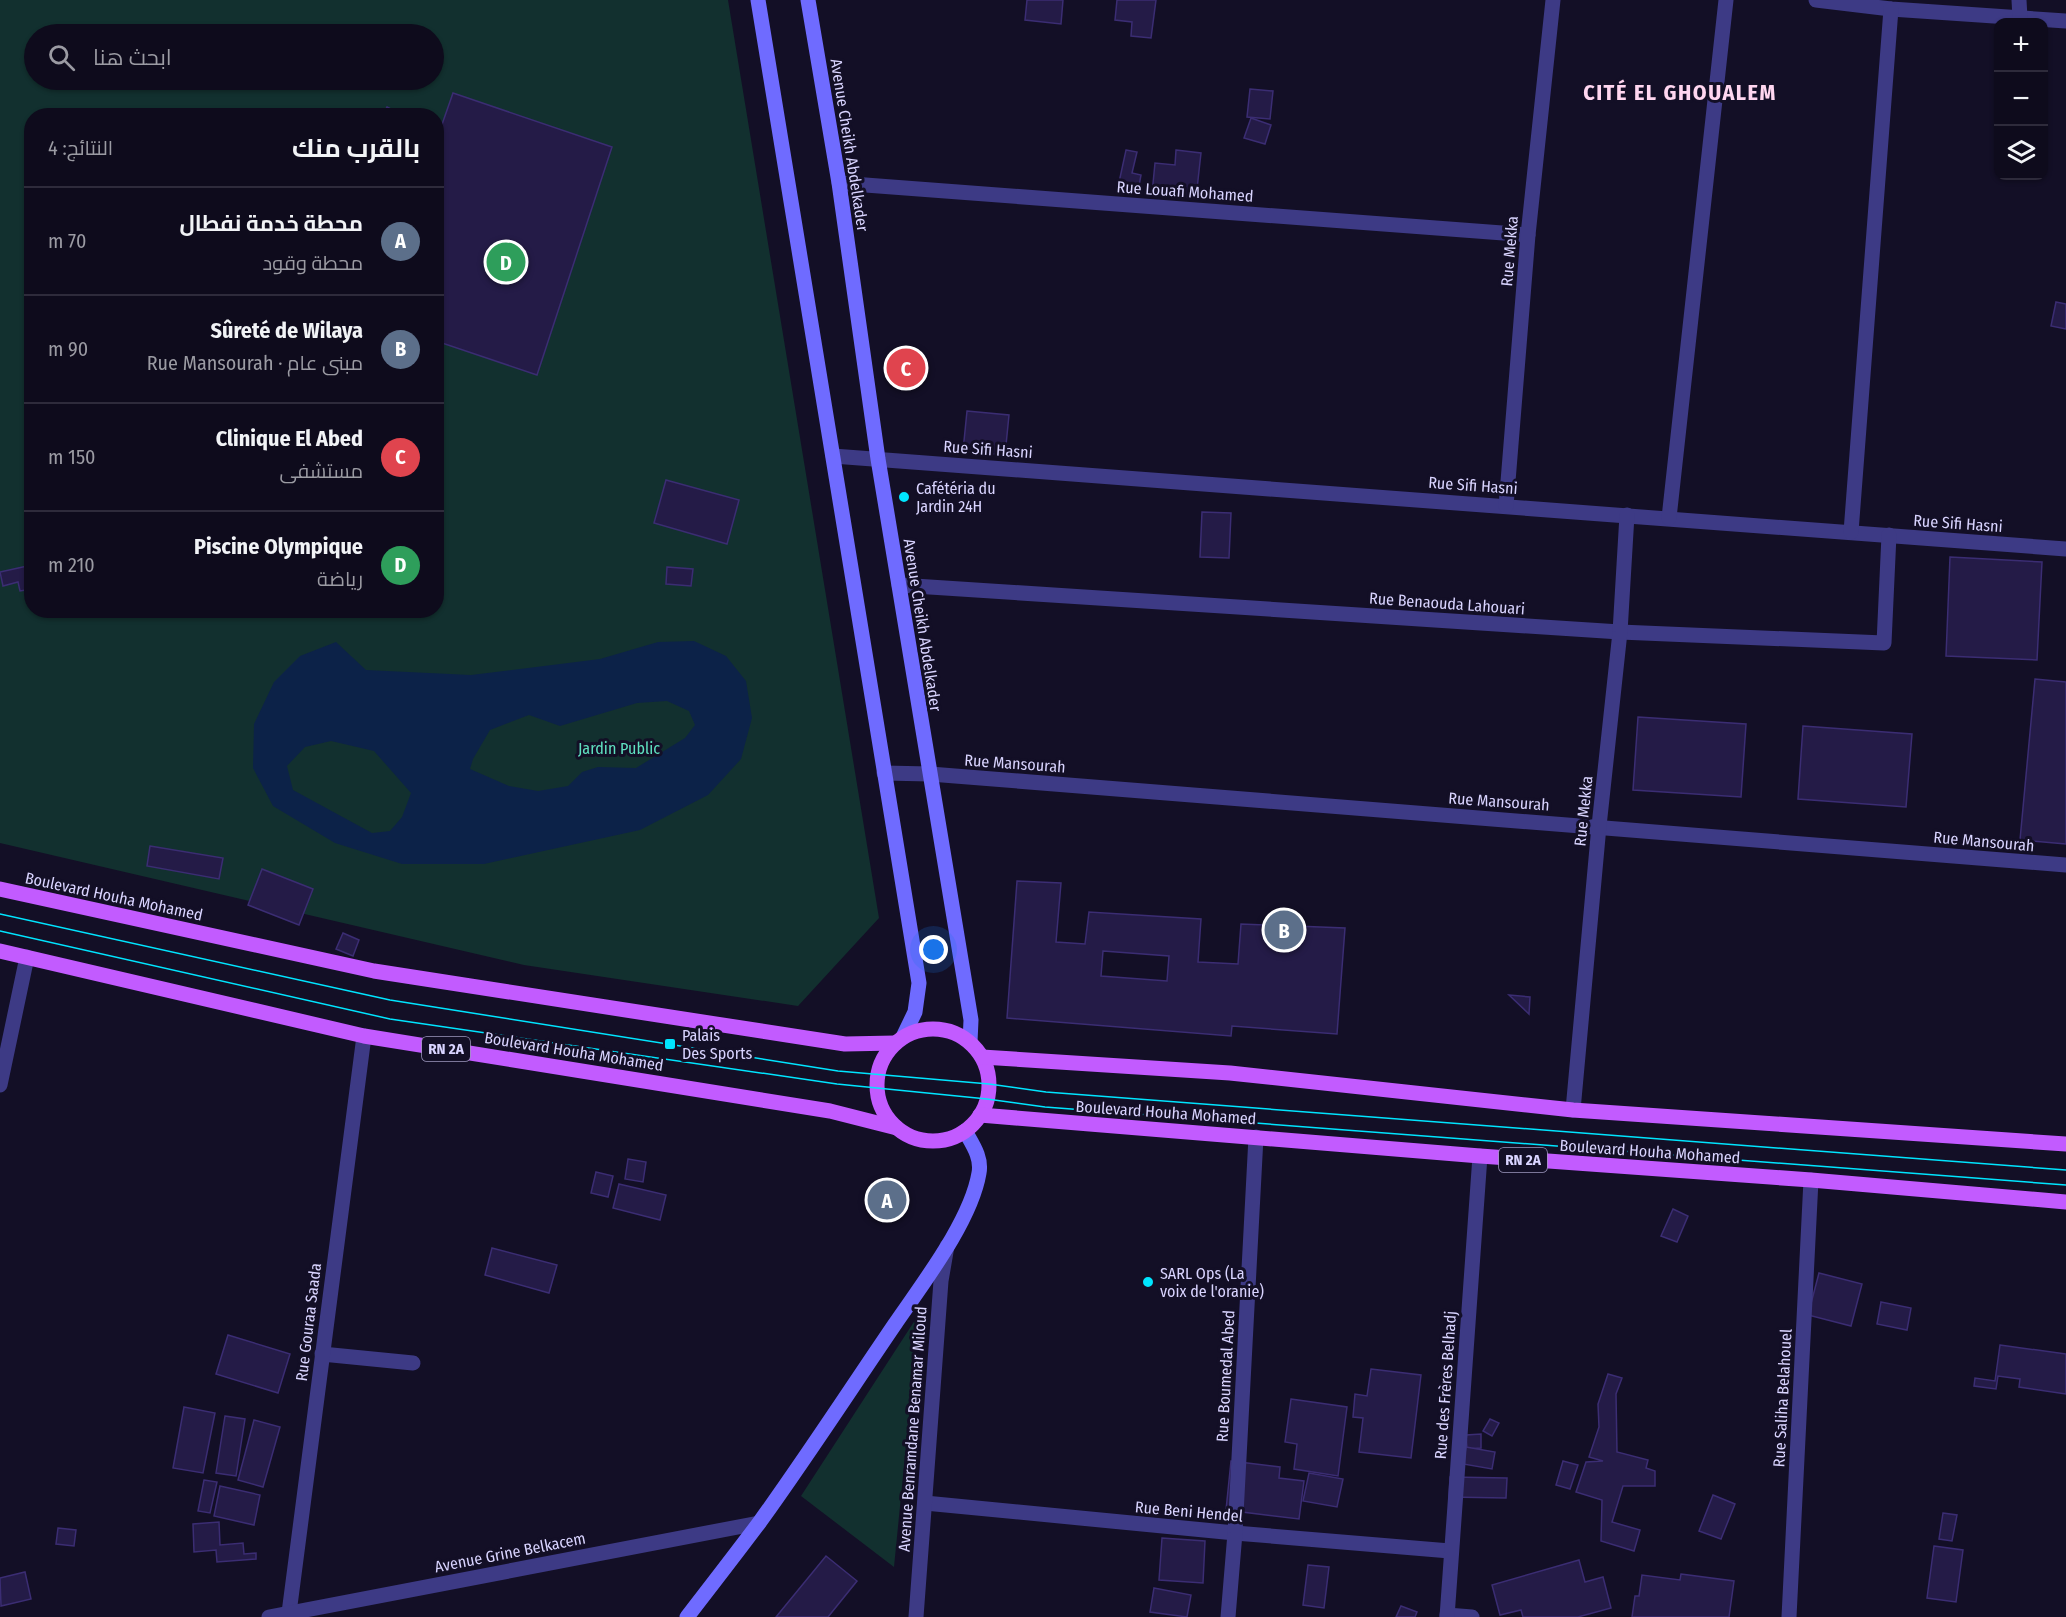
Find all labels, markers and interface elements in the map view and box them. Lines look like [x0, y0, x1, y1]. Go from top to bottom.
map controls [1994, 18, 2048, 180]
button: + [1994, 18, 2048, 72]
search box [24, 24, 444, 90]
icon: search [45, 41, 78, 74]
text: ابحث هنا [93, 44, 172, 71]
street label: Avenue Cheikh Abdelkader [826, 57, 873, 233]
button: − [1994, 72, 2048, 126]
district label: CITÉ EL GHOUALEM [1583, 79, 1777, 106]
button: layers [1994, 126, 2048, 180]
text: بالقرب منك [292, 133, 420, 164]
text: النتائج: 4 [48, 136, 113, 160]
street label: Rue Louafi Mohamed [1116, 177, 1254, 206]
text: محطة خدمة نفطال [179, 210, 363, 237]
street label: Rue Mekka [1497, 215, 1522, 287]
text: 70 m [48, 229, 86, 253]
text: A [395, 229, 406, 253]
pin: D [486, 240, 526, 284]
text: محطة وقود [263, 251, 363, 275]
text: Sûreté de Wilaya [211, 317, 363, 344]
text: 90 m [48, 337, 88, 361]
text: B [395, 337, 406, 361]
pin: C [886, 346, 926, 391]
text: مبنى عام · Rue Mansourah [147, 351, 363, 375]
text: Clinique El Abed [216, 425, 363, 452]
street label: Rue Sifi Hasni [943, 437, 1033, 462]
text: 150 m [48, 445, 96, 469]
text: C [395, 445, 406, 469]
text: مستشفى [279, 459, 363, 483]
street label: Rue Sifi Hasni [1428, 473, 1518, 498]
place label: Cafétéria du Jardin 24H [916, 479, 996, 516]
marker: Cafétéria du Jardin 24H [897, 490, 911, 504]
street label: Rue Sifi Hasni [1913, 511, 2003, 536]
text: Piscine Olympique [194, 533, 363, 560]
street label: Avenue Cheikh Abdelkader [899, 537, 946, 713]
text: 210 m [48, 553, 95, 577]
text: D [395, 553, 406, 577]
text: رياضة [317, 567, 363, 591]
street label: Rue Benaouda Lahouari [1368, 589, 1526, 618]
park label: Jardin Public [578, 739, 660, 758]
street label: Rue Mansourah [964, 750, 1066, 777]
street label: Rue Mekka [1570, 775, 1597, 847]
street label: Rue Mansourah [1448, 788, 1550, 815]
street label: Rue Mansourah [1933, 828, 2035, 855]
street label: Boulevard Houha Mohamed [23, 868, 204, 925]
pin: B [1264, 908, 1304, 952]
your location [919, 935, 948, 964]
place label: Palais Des Sports [682, 1026, 752, 1063]
street label: Boulevard Houha Mohamed [483, 1028, 665, 1075]
road number: RN 2A [422, 1037, 470, 1061]
marker: Palais Des Sports [663, 1037, 677, 1051]
street label: Boulevard Houha Mohamed [1075, 1097, 1257, 1128]
street label: Boulevard Houha Mohamed [1559, 1136, 1741, 1167]
road number: RN 2A [1499, 1148, 1547, 1172]
pin: A [868, 1178, 906, 1222]
street label: Rue Gouraa Saada [292, 1262, 325, 1382]
place label: SARL Ops (La voix de l'oranie) [1160, 1264, 1264, 1301]
marker: SARL Ops (La voix de l'oranie) [1141, 1275, 1155, 1289]
street label: Avenue Benramdane Benamar Miloud [894, 1306, 931, 1552]
street label: Rue Boumedal Abed [1213, 1310, 1238, 1443]
street label: Rue des Frères Belhadj [1431, 1310, 1460, 1460]
street label: Rue Saliha Belahouel [1769, 1328, 1796, 1468]
street label: Rue Beni Hendel [1134, 1497, 1244, 1526]
street label: Avenue Grine Belkacem [433, 1529, 587, 1576]

